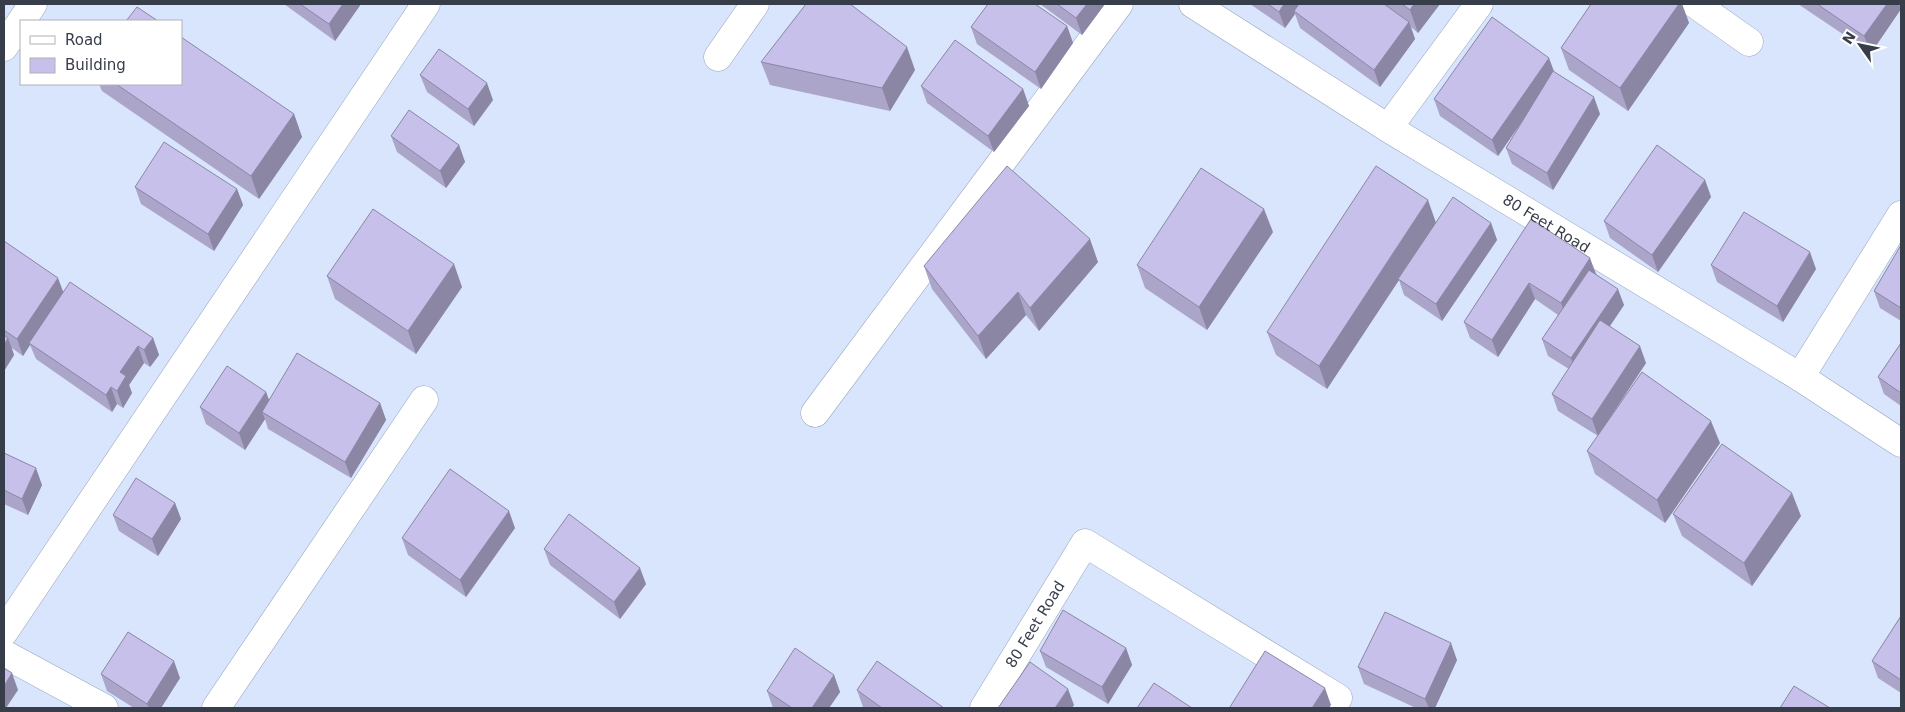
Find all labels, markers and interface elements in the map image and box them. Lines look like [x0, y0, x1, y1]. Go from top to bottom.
legend [20, 20, 182, 85]
north arrow [1835, 20, 1885, 70]
text: N [1839, 29, 1859, 47]
text: Road [65, 31, 103, 49]
text: Building [65, 56, 126, 74]
street label: 80 Feet Road [1499, 190, 1593, 257]
street label: 80 Feet Road [1002, 578, 1069, 671]

